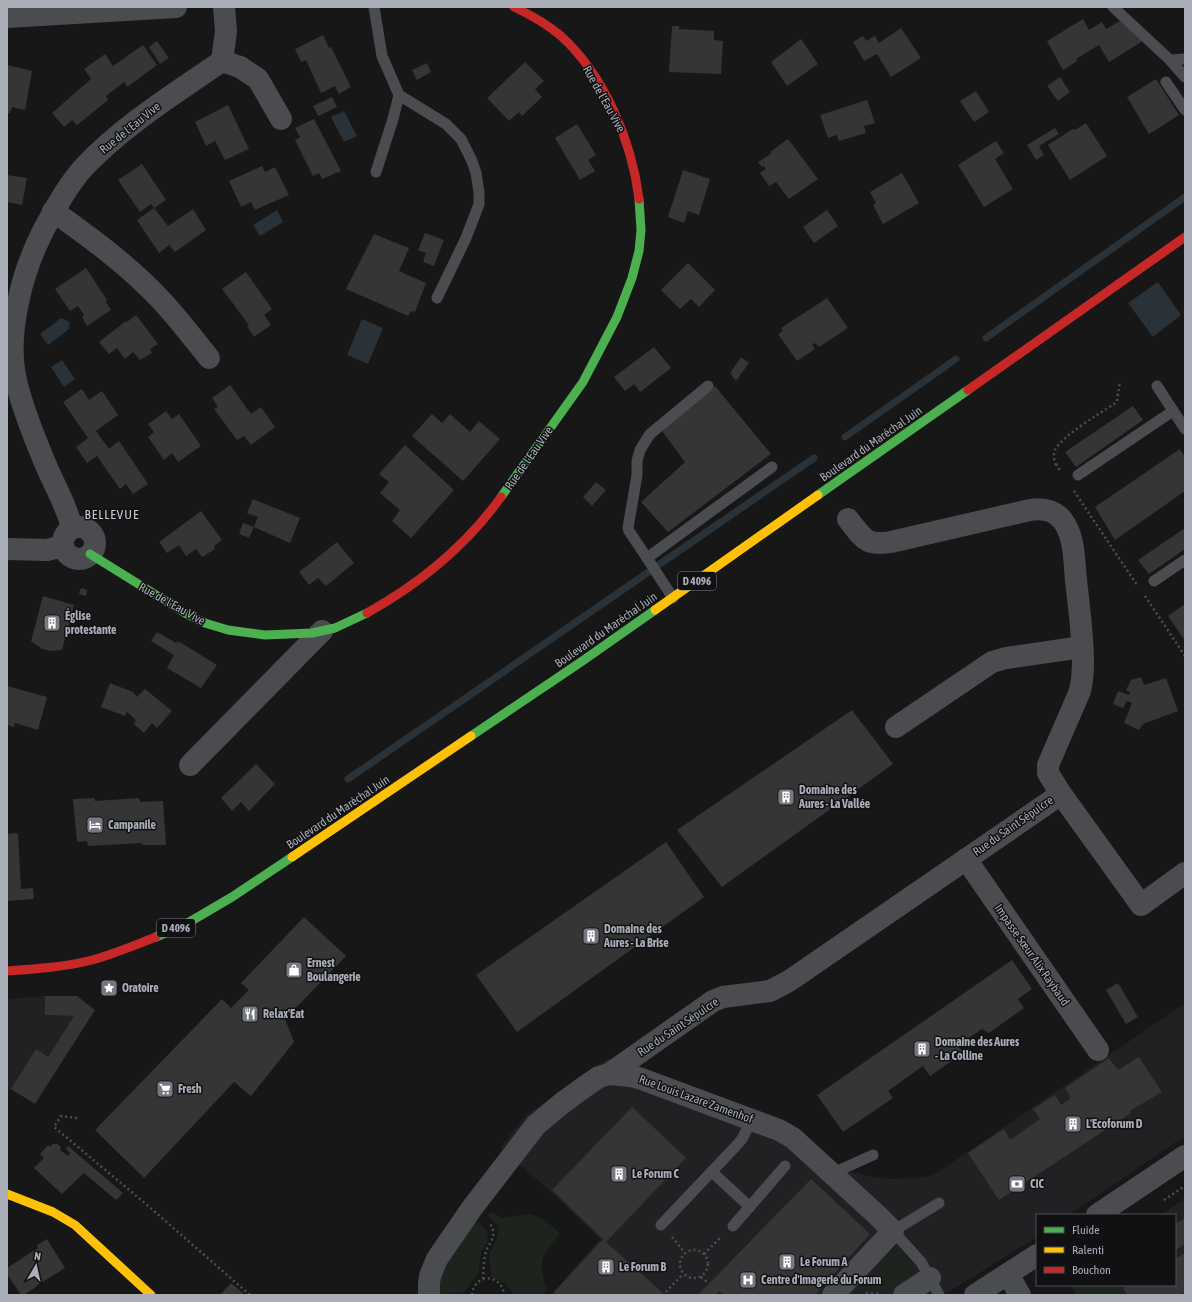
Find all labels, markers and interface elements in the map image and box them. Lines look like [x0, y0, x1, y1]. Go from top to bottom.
street label: Rue de l'Eau Vive [580, 63, 628, 135]
street label: Rue de l'Eau Vive [97, 99, 163, 157]
street label: Boulevard du Maréchal Juin [817, 403, 925, 485]
street label: Rue de l'Eau Vive [502, 424, 556, 492]
district label: BELLEVUE [85, 507, 139, 522]
road number: D 4096 [678, 572, 716, 590]
street label: Rue de l'Eau Vive [136, 580, 208, 628]
street label: Boulevard du Maréchal Juin [552, 589, 660, 671]
place label: Église protestante [65, 608, 117, 637]
building icon: Église protestante [42, 613, 62, 633]
street label: Boulevard du Maréchal Juin [284, 772, 392, 852]
place label: Domaine des Aures - La Vallée [798, 783, 871, 811]
building icon: Domaine des Aures - La Vallée [776, 787, 796, 807]
street label: Rue du Saint Sépulcre [970, 793, 1056, 859]
hotel icon: Campanile [85, 815, 105, 835]
place label: Campanile [108, 818, 157, 832]
street label: Impasse Sœur Alix Raybaud [992, 902, 1072, 1008]
road number: D 4096 [157, 919, 195, 937]
place label: Domaine des Aures - La Brise [603, 922, 669, 950]
building icon: Domaine des Aures - La Brise [581, 926, 601, 946]
place label: Ernest Boulangerie [307, 956, 361, 984]
shop icon: Ernest Boulangerie [284, 960, 304, 980]
place icon: Oratoire [99, 978, 119, 998]
place label: Oratoire [122, 981, 159, 995]
street label: Rue du Saint Sépulcre [635, 995, 721, 1059]
restaurant icon: Relax'Eat [240, 1004, 260, 1024]
place label: Relax'Eat [263, 1007, 305, 1021]
place label: Domaine des Aures - La Colline [935, 1035, 1020, 1063]
building icon: Domaine des Aures - La Colline [912, 1039, 932, 1059]
street label: Rue Louis Lazare Zamenhof [637, 1072, 755, 1126]
supermarket icon: Fresh [155, 1079, 175, 1099]
place label: Fresh [178, 1082, 202, 1096]
building icon: L'Ecoforum D [1063, 1114, 1083, 1134]
place label: L'Ecoforum D [1086, 1117, 1143, 1131]
building icon: Le Forum C [609, 1164, 629, 1184]
place label: Le Forum C [632, 1167, 680, 1181]
bank icon: CIC [1007, 1174, 1027, 1194]
place label: CIC [1030, 1177, 1044, 1191]
legend [1036, 1214, 1176, 1286]
text: Fluide [1072, 1223, 1100, 1237]
text: Ralenti [1072, 1243, 1104, 1257]
north arrow [16, 1246, 56, 1286]
text: N [33, 1250, 42, 1263]
building icon: Le Forum A [777, 1252, 797, 1272]
place label: Le Forum A [800, 1255, 848, 1269]
building icon: Le Forum B [596, 1257, 616, 1277]
place label: Le Forum B [619, 1260, 667, 1274]
text: Bouchon [1072, 1263, 1111, 1277]
hospital icon: Centre d'imagerie du Forum [738, 1270, 758, 1290]
place label: Centre d'imagerie du Forum [761, 1273, 882, 1287]

